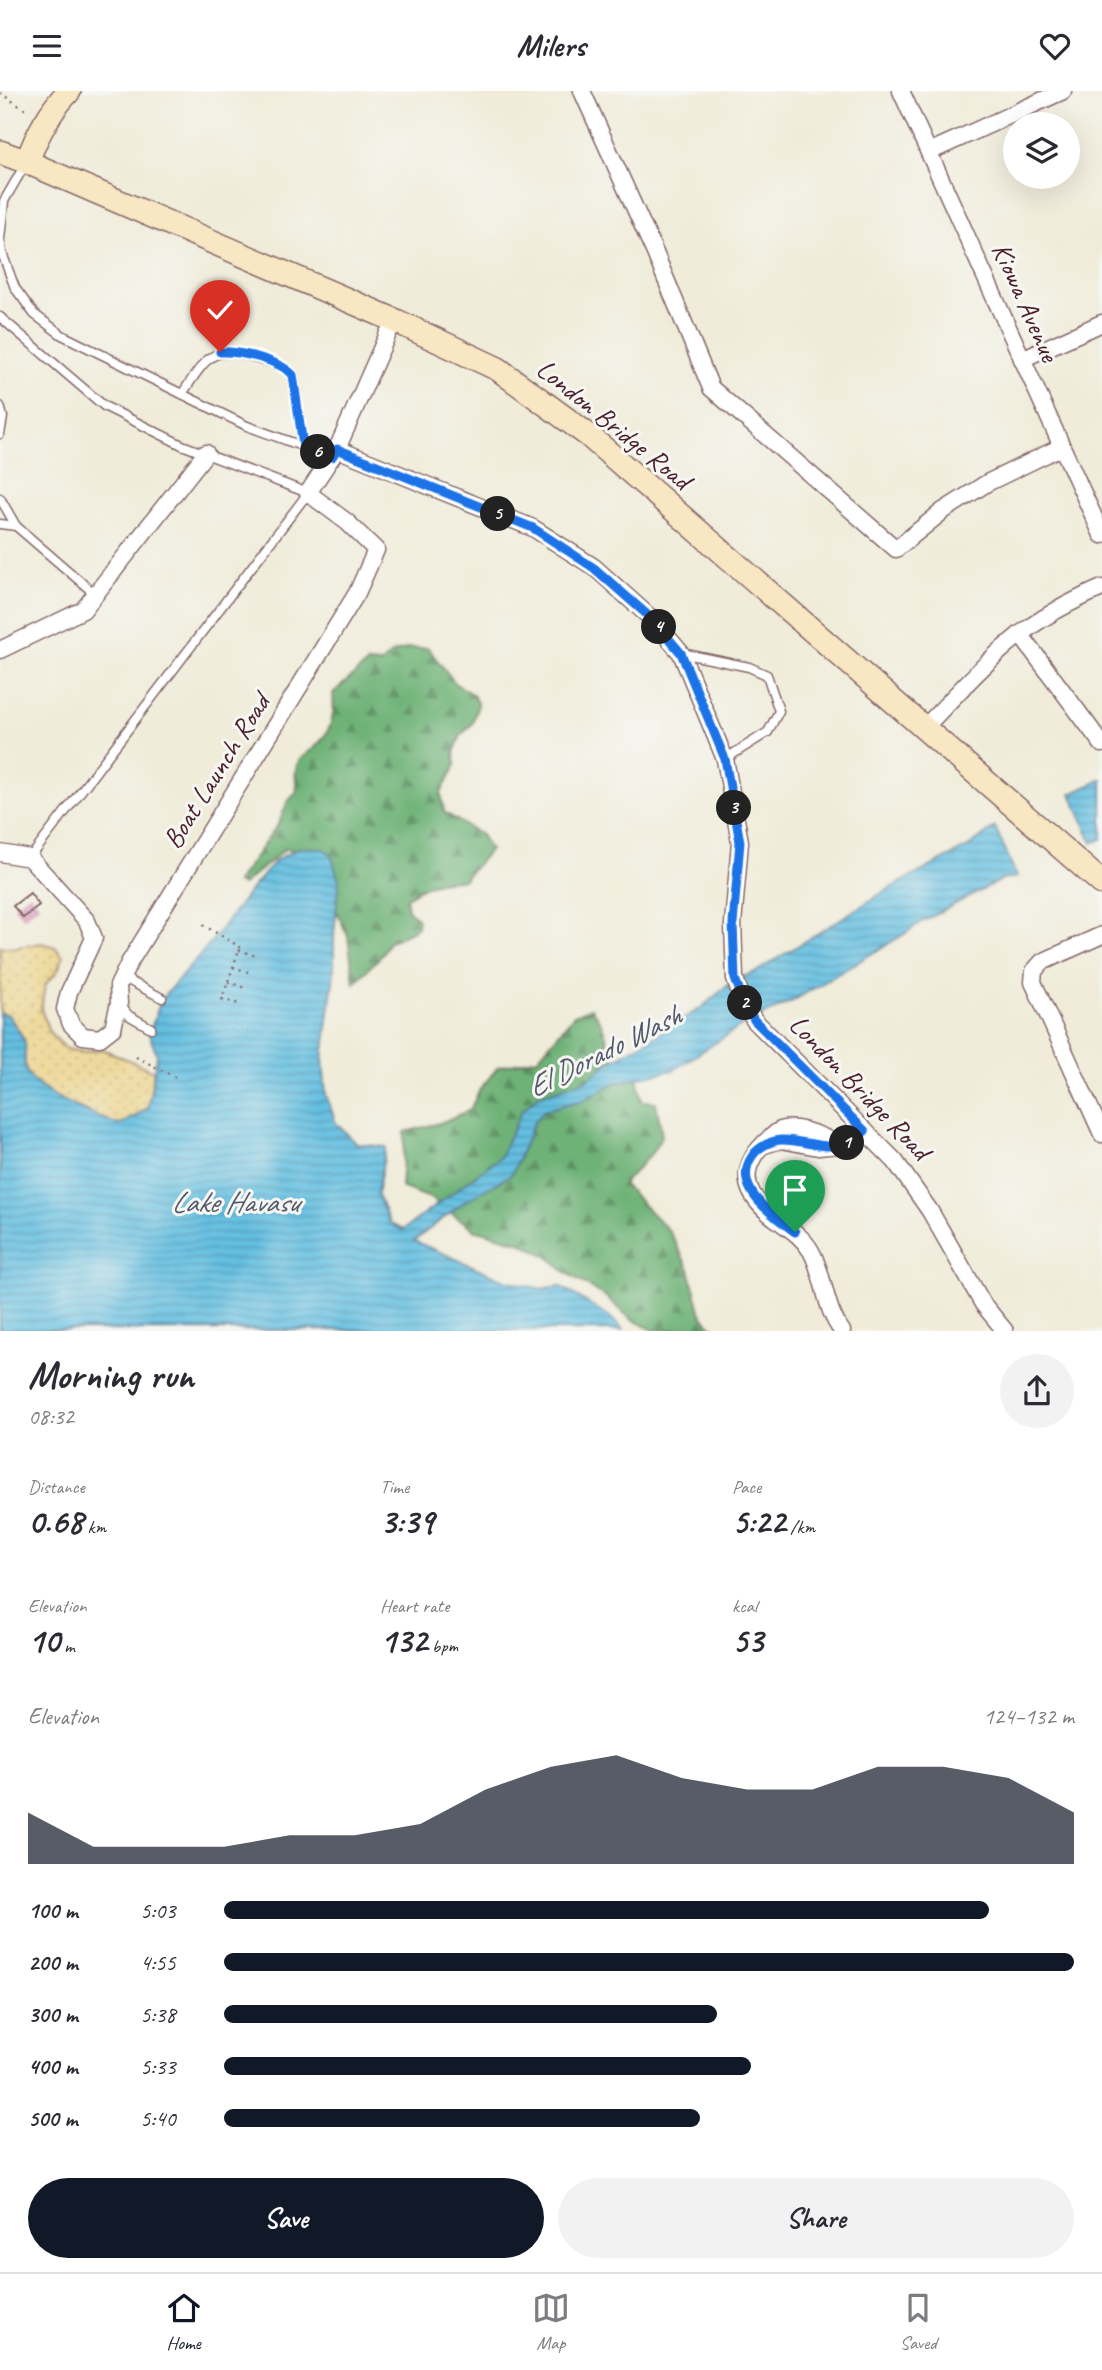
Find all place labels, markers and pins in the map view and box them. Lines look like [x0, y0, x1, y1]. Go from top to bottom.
pin [190, 280, 250, 352]
pin: 6 [300, 435, 336, 469]
pin: 5 [480, 497, 516, 531]
pin: 4 [642, 609, 676, 645]
pin: 3 [716, 791, 752, 825]
pin: 2 [728, 985, 762, 1021]
pin: 1 [830, 1125, 864, 1161]
pin [765, 1160, 825, 1232]

